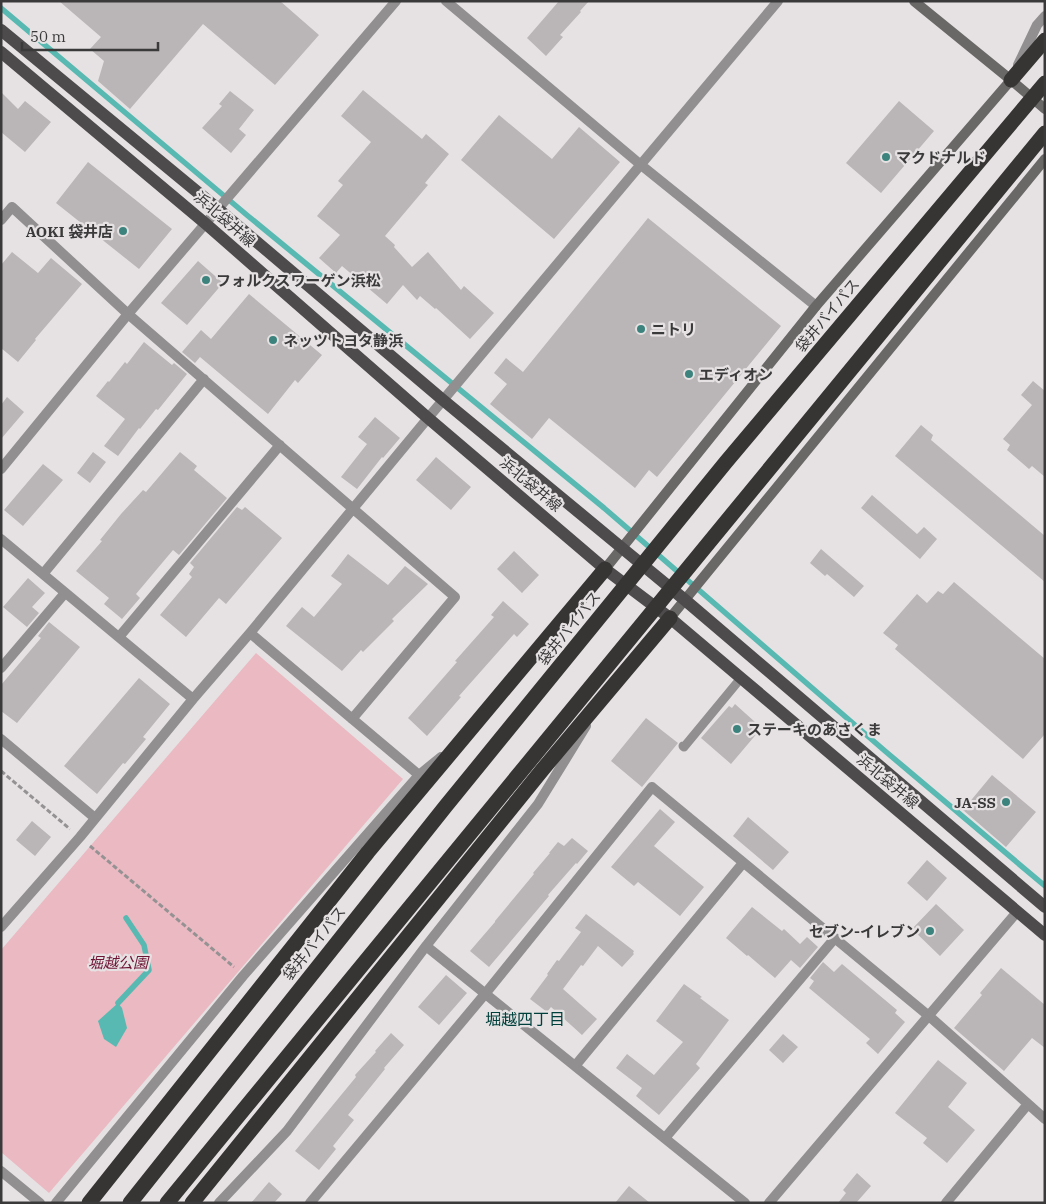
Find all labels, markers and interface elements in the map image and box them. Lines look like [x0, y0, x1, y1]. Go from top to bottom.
scale bar [22, 20, 159, 52]
text: 50 m [30, 27, 66, 46]
place label: マクドナルド [896, 148, 986, 167]
marker: マクドナルド [880, 151, 892, 163]
street label: 浜北袋井線 [190, 187, 260, 251]
place label: AOKI 袋井店 [26, 222, 113, 241]
marker: AOKI 袋井店 [117, 225, 129, 237]
place label: フォルクスワーゲン浜松 [216, 271, 381, 290]
marker: フォルクスワーゲン浜松 [200, 274, 212, 286]
street label: 袋井バイパス [791, 275, 863, 355]
place label: ニトリ [651, 320, 696, 339]
marker: ニトリ [635, 323, 647, 335]
place label: ネッツトヨタ静浜 [283, 331, 404, 350]
marker: ネッツトヨタ静浜 [267, 334, 279, 346]
place label: エディオン [699, 365, 773, 384]
marker: エディオン [683, 368, 695, 380]
street label: 浜北袋井線 [496, 453, 566, 515]
street label: 袋井バイパス [533, 587, 605, 669]
place label: ステーキのあさくま [747, 720, 882, 739]
marker: ステーキのあさくま [731, 723, 743, 735]
street label: 浜北袋井線 [853, 750, 923, 812]
place label: JA-SS [954, 793, 996, 812]
marker: JA-SS [1000, 796, 1012, 808]
street label: 袋井バイパス [278, 902, 350, 984]
place label: セブン-イレブン [809, 922, 920, 941]
marker: セブン-イレブン [924, 925, 936, 937]
park label: 堀越公園 [88, 953, 150, 972]
district label: 堀越四丁目 [485, 1009, 565, 1029]

